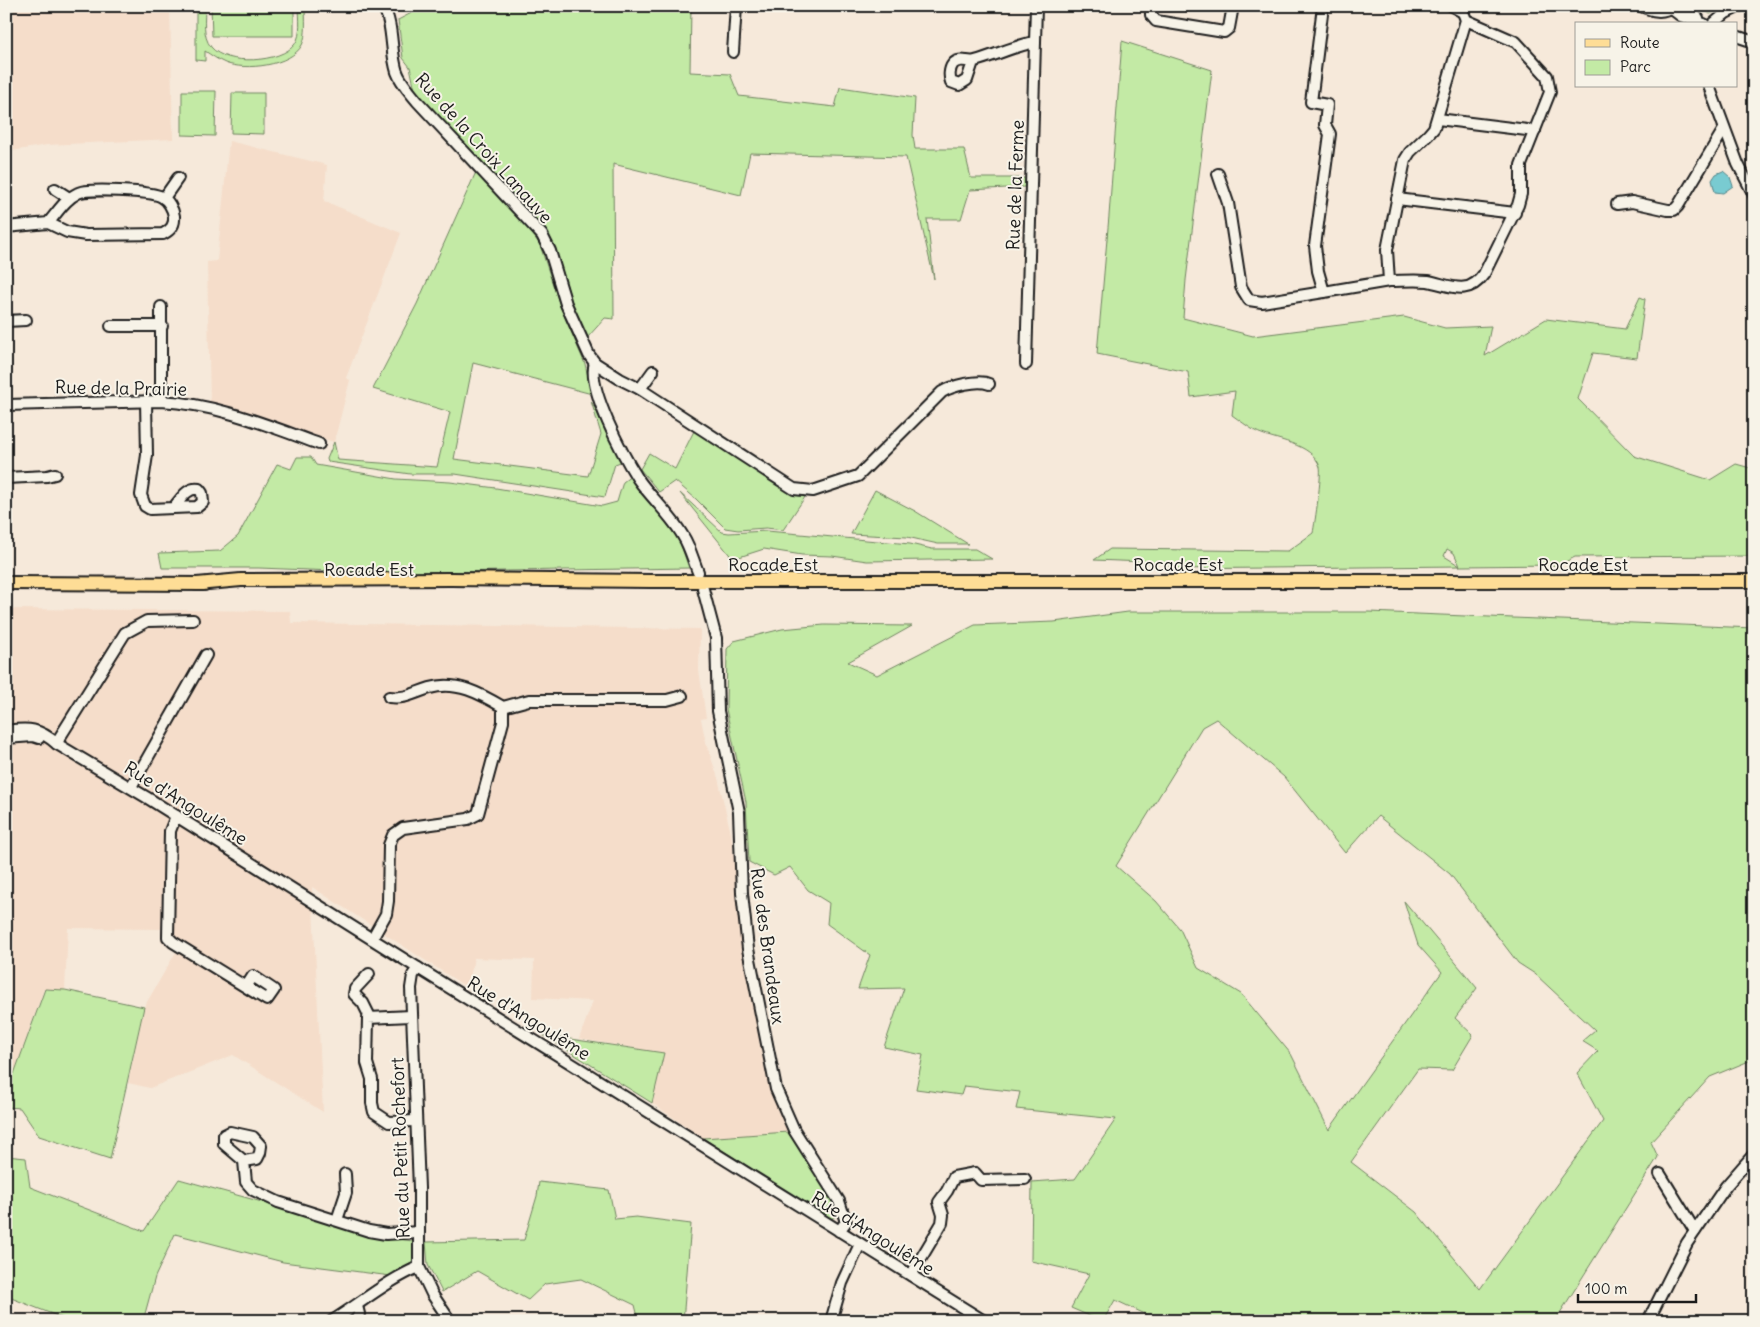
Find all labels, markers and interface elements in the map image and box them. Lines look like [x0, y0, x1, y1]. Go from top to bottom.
legend [1575, 22, 1738, 88]
text: Route [1620, 33, 1660, 52]
text: Parc [1620, 57, 1651, 76]
street label: Rue de la Croix Lanauve [410, 68, 558, 228]
street label: Rue de la Ferme [1001, 119, 1029, 251]
street label: Rue de la Prairie [55, 375, 187, 401]
street label: Rocade Est [728, 553, 818, 576]
street label: Rocade Est [1133, 553, 1223, 576]
street label: Rocade Est [1538, 553, 1628, 576]
street label: Rocade Est [324, 558, 414, 581]
street label: Rue d'Angoulême [120, 756, 252, 850]
street label: Rue des Brandeaux [746, 866, 790, 1026]
street label: Rue d'Angoulême [463, 971, 595, 1065]
street label: Rue du Petit Rochefort [385, 1057, 415, 1239]
street label: Rue d'Angoulême [807, 1186, 939, 1280]
scale bar [1578, 1272, 1695, 1304]
text: 100 m [1585, 1279, 1627, 1298]

